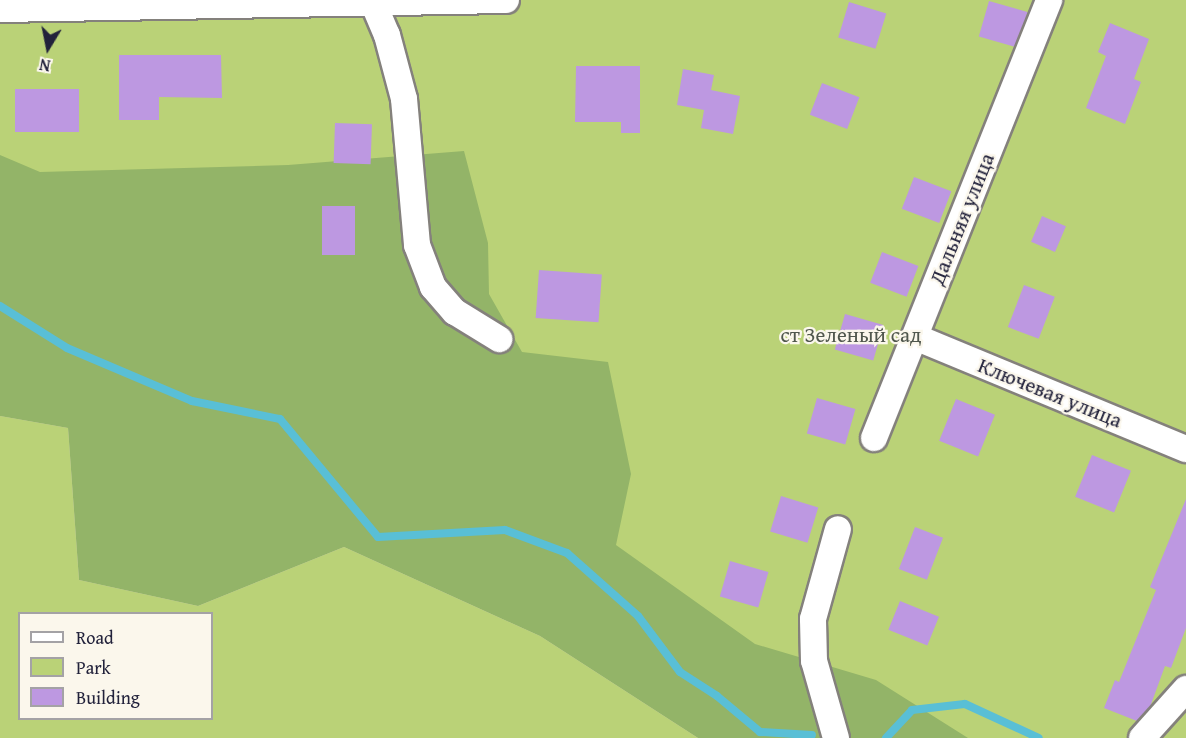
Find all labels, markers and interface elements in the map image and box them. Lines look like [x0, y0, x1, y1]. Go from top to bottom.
north arrow [18, 18, 78, 78]
text: N [38, 53, 52, 78]
street label: Дальняя улица [924, 150, 1000, 288]
park label: ст Зеленый сад [781, 322, 921, 348]
street label: Ключевая улица [974, 353, 1126, 433]
legend [18, 612, 213, 720]
text: Road [76, 624, 114, 651]
text: Park [76, 654, 111, 681]
text: Building [76, 684, 140, 711]

